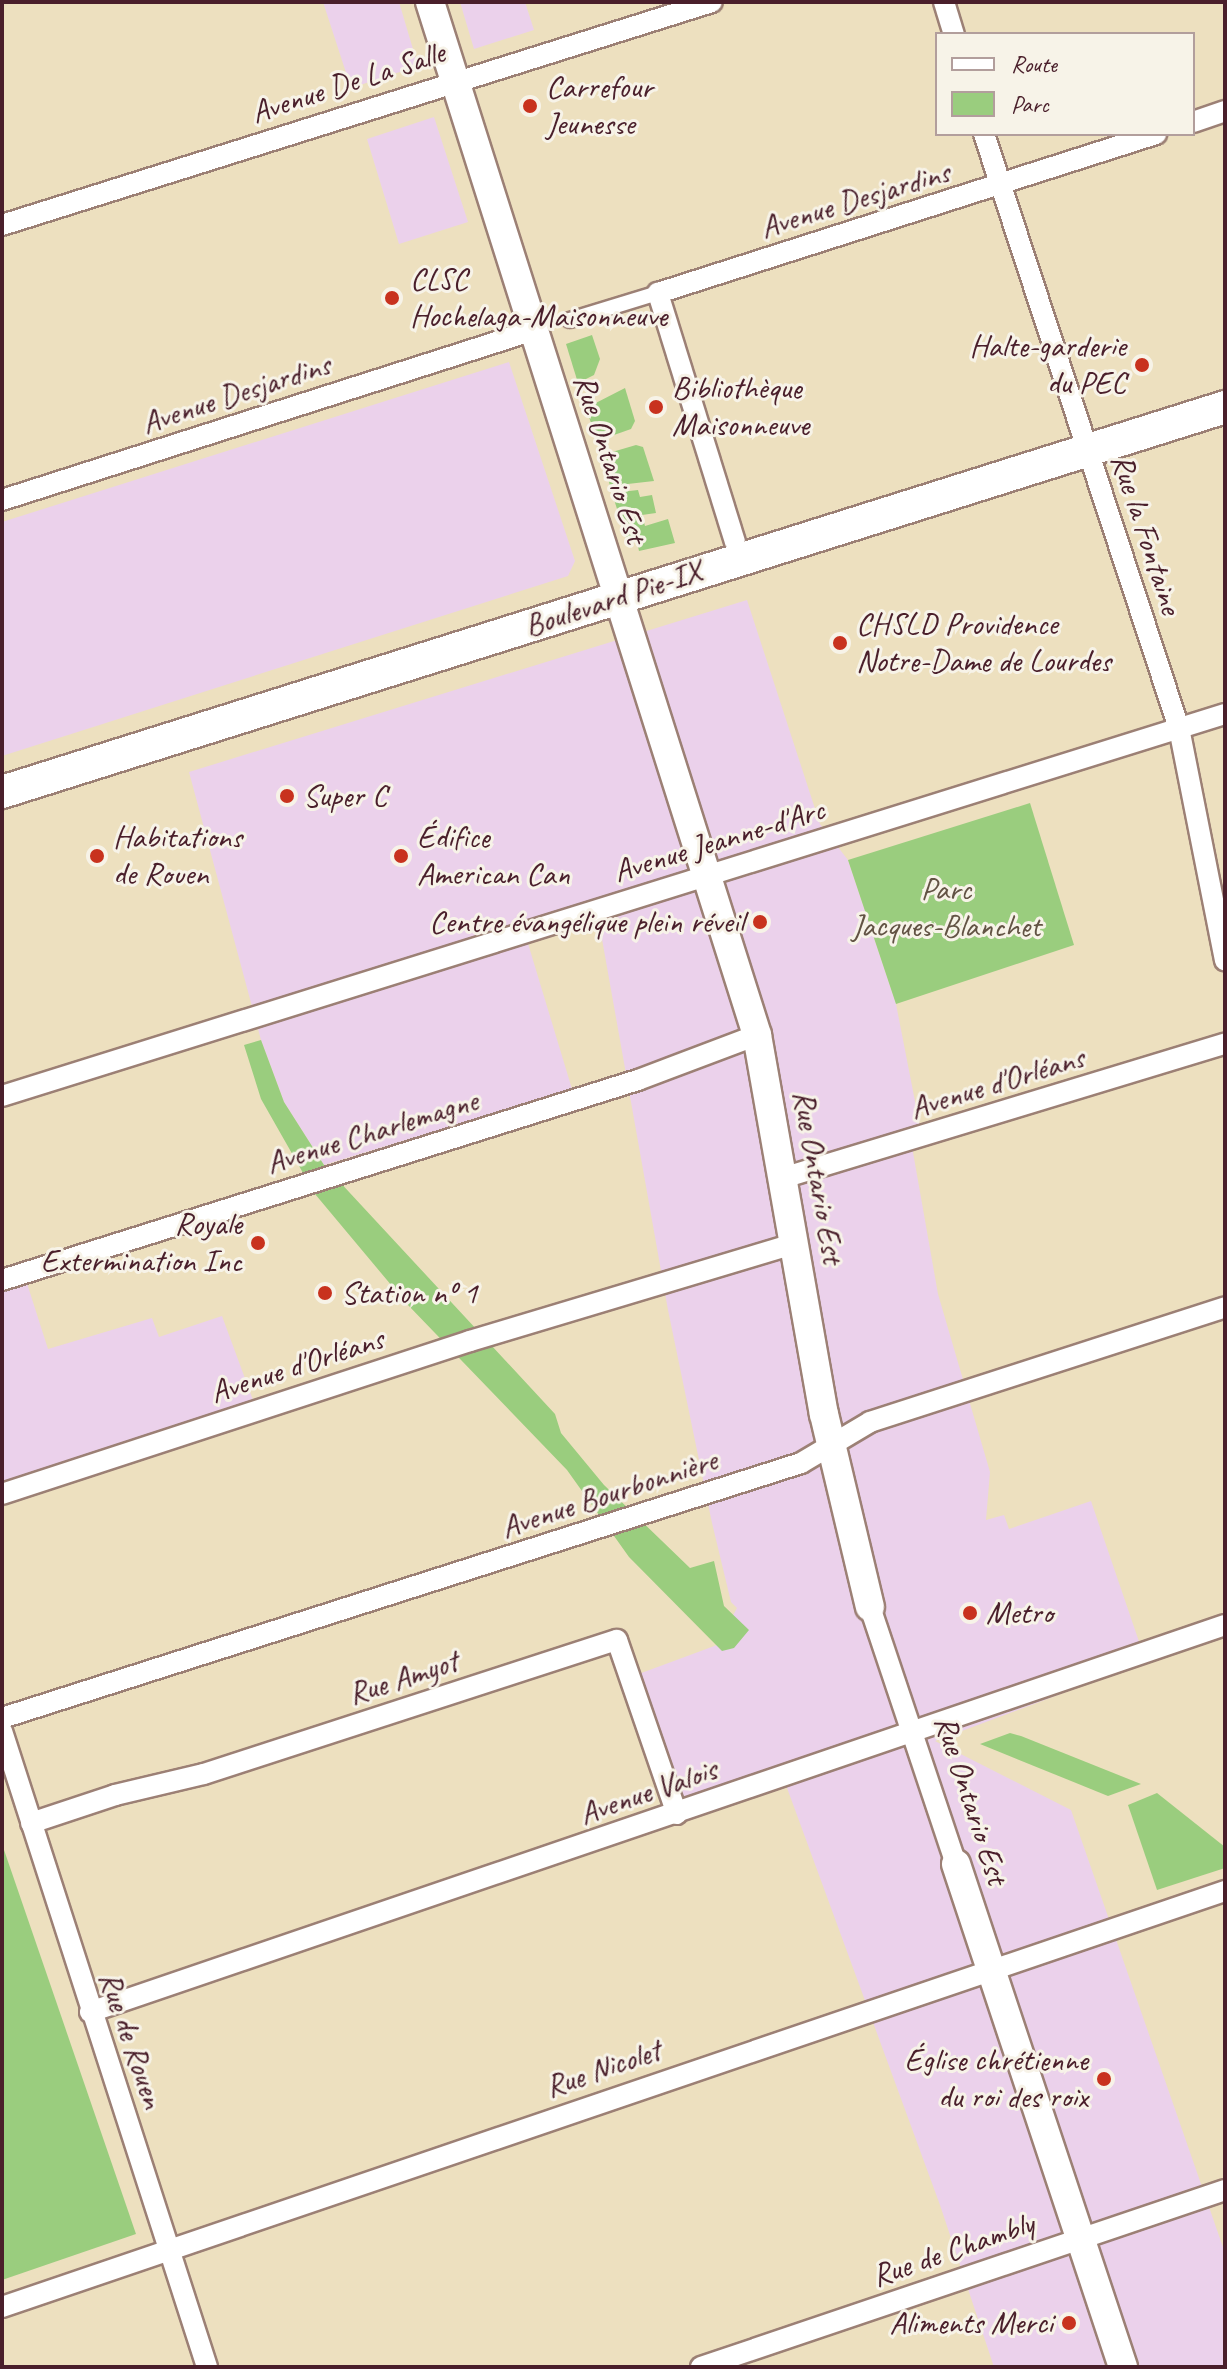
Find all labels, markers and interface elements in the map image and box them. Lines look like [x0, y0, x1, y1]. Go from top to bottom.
legend [935, 32, 1195, 136]
street label: Avenue De La Salle [245, 33, 451, 133]
text: Route [1011, 49, 1057, 79]
place label: Carrefour Jeunesse [546, 69, 652, 144]
text: Parc [1011, 89, 1049, 119]
marker: Carrefour Jeunesse [521, 97, 539, 115]
street label: Avenue Desjardins [756, 153, 954, 247]
place label: CLSC Hochelaga-Maisonneuve [410, 261, 667, 336]
marker: CLSC Hochelaga-Maisonneuve [381, 287, 403, 309]
place label: Halte-garderie du PEC [969, 328, 1126, 403]
street label: Avenue Desjardins [137, 345, 335, 443]
marker: Halte-garderie du PEC [1133, 356, 1151, 374]
street label: Rue Ontario Est [565, 369, 655, 549]
place label: Bibliothèque Maisonneuve [672, 370, 809, 445]
marker: Bibliothèque Maisonneuve [647, 398, 665, 416]
street label: Rue la Fontaine [1102, 449, 1190, 619]
street label: Boulevard Pie-IX [520, 552, 706, 646]
place label: CHSLD Providence Notre-Dame de Lourdes [856, 606, 1111, 681]
marker: CHSLD Providence Notre-Dame de Lourdes [831, 634, 849, 652]
place label: Super C [303, 777, 387, 815]
marker: Super C [278, 787, 296, 805]
street label: Avenue Jeanne-d'Arc [609, 791, 829, 891]
place label: Habitations de Rouen [113, 819, 242, 894]
place label: Édifice American Can [417, 819, 570, 894]
marker: Habitations de Rouen [88, 847, 106, 865]
marker: Édifice American Can [392, 847, 410, 865]
park label: Parc Jacques-Blanchet [852, 871, 1040, 946]
place label: Centre évangélique plein réveil [429, 903, 744, 941]
marker: Centre évangélique plein réveil [751, 913, 769, 931]
street label: Avenue d'Orléans [905, 1038, 1089, 1128]
street label: Avenue Charlemagne [261, 1082, 483, 1182]
street label: Rue Ontario Est [784, 1087, 852, 1267]
place label: Royale Extermination Inc [42, 1206, 242, 1281]
marker: Royale Extermination Inc [249, 1234, 267, 1252]
place label: Station nº 1 [341, 1274, 477, 1312]
marker: Station nº 1 [316, 1284, 334, 1302]
street label: Avenue d'Orléans [205, 1320, 389, 1412]
street label: Avenue Bourbonnière [496, 1441, 722, 1547]
place label: Metro [986, 1594, 1053, 1632]
marker: Metro [961, 1604, 979, 1622]
street label: Rue Amyot [343, 1642, 463, 1714]
street label: Rue Ontario Est [926, 1710, 1016, 1890]
street label: Avenue Valois [574, 1751, 722, 1833]
street label: Rue de Rouen [90, 1967, 172, 2113]
street label: Rue Nicolet [540, 2031, 666, 2107]
place label: Église chrétienne du roi des roix [905, 2042, 1088, 2117]
marker: Église chrétienne du roi des roix [1095, 2070, 1113, 2088]
street label: Rue de Chambly [866, 2204, 1040, 2296]
place label: Aliments Merci [890, 2304, 1053, 2342]
marker: Aliments Merci [1060, 2314, 1078, 2332]

